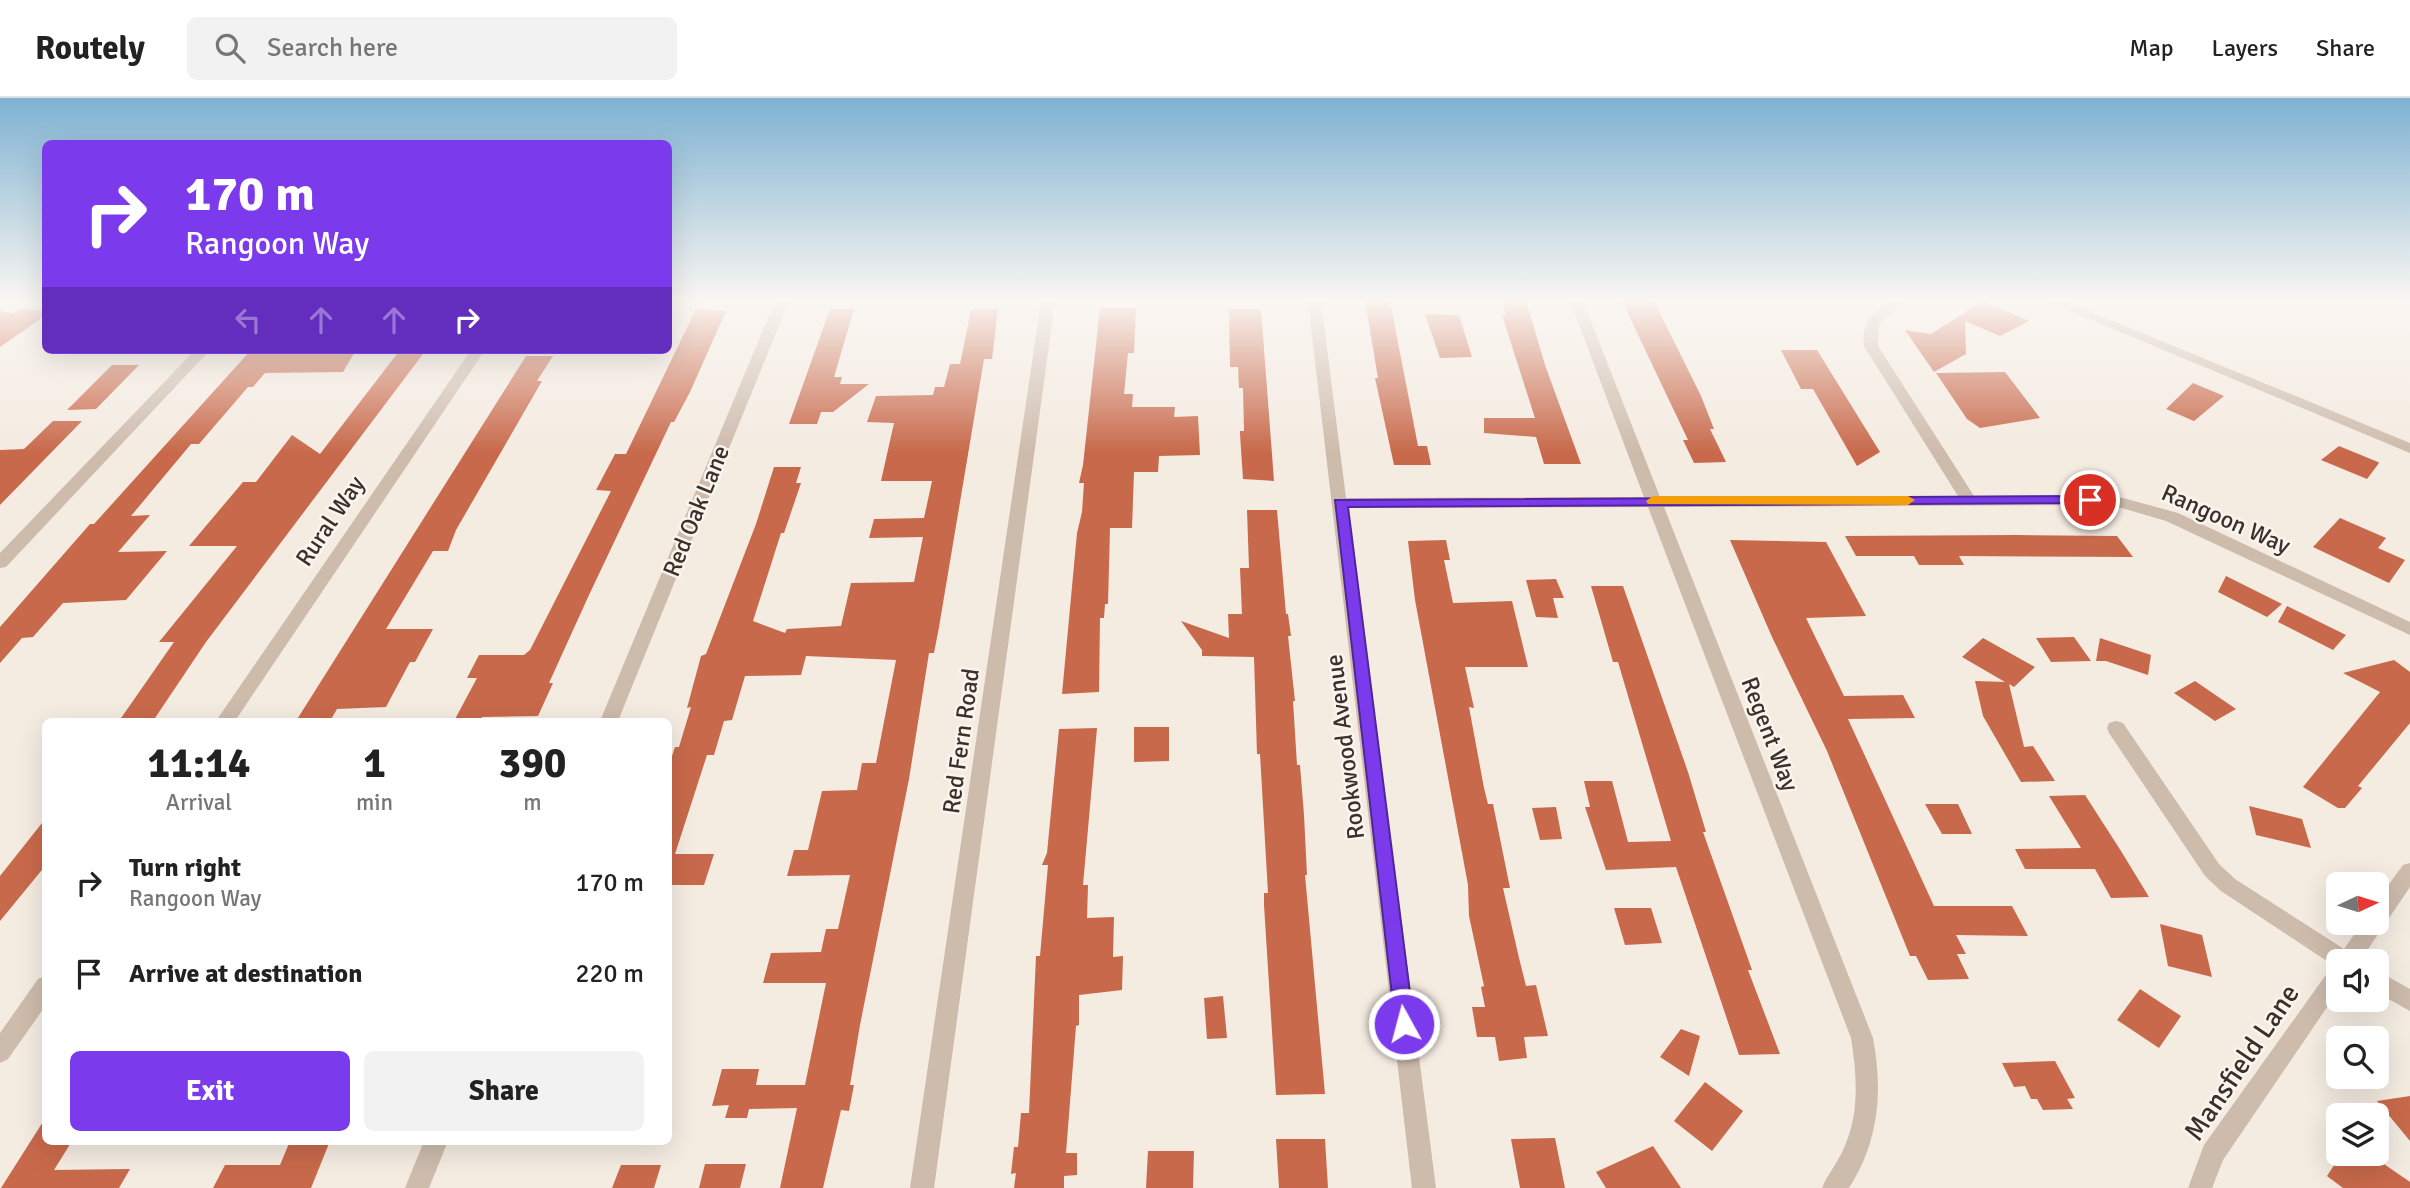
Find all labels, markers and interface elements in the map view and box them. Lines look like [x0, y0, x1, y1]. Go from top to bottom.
search box [187, 17, 677, 80]
text: Routely [35, 28, 145, 69]
icon: search [211, 29, 249, 67]
text: Search here [267, 32, 398, 64]
text: Map [2129, 33, 2174, 63]
text: Layers [2212, 33, 2278, 63]
text: Share [2316, 33, 2375, 63]
text: 170 m [185, 164, 315, 224]
icon: right [70, 168, 161, 259]
text: Rangoon Way [185, 224, 369, 263]
icon: left [229, 301, 267, 339]
icon: ahead [302, 301, 340, 339]
icon: ahead [375, 301, 413, 339]
icon: right [448, 301, 486, 339]
street label: Red Oak Lane [656, 441, 736, 581]
street label: Rural Way [289, 470, 371, 572]
pin [2060, 470, 2120, 530]
street label: Rangoon Way [2157, 477, 2295, 561]
icon: arrive [2071, 481, 2109, 519]
street label: Rookwood Avenue [1319, 653, 1371, 841]
street label: Red Fern Road [936, 666, 986, 816]
street label: Regent Way [1734, 673, 1806, 795]
text: 11:14 [147, 738, 251, 789]
text: 1 [363, 738, 386, 789]
text: 390 [498, 738, 567, 789]
text: Arrival [166, 788, 232, 817]
text: min [356, 788, 393, 817]
text: m [523, 788, 542, 817]
text: Turn right [129, 852, 241, 884]
icon: right [70, 864, 108, 902]
text: 170 m [575, 867, 644, 899]
north arrow [2326, 872, 2389, 934]
map controls [2326, 872, 2389, 1166]
text: Rangoon Way [129, 884, 261, 913]
button: sound [2326, 949, 2389, 1012]
icon: arrive [70, 955, 108, 993]
text: Arrive at destination [129, 958, 362, 990]
text: 220 m [575, 958, 644, 990]
street label: Mansfield Lane [2177, 978, 2307, 1147]
position arrow [1367, 987, 1441, 1061]
button: search [2326, 1026, 2389, 1089]
button: Exit [70, 1051, 350, 1131]
button: Share [364, 1051, 644, 1131]
button: layers [2326, 1103, 2389, 1166]

